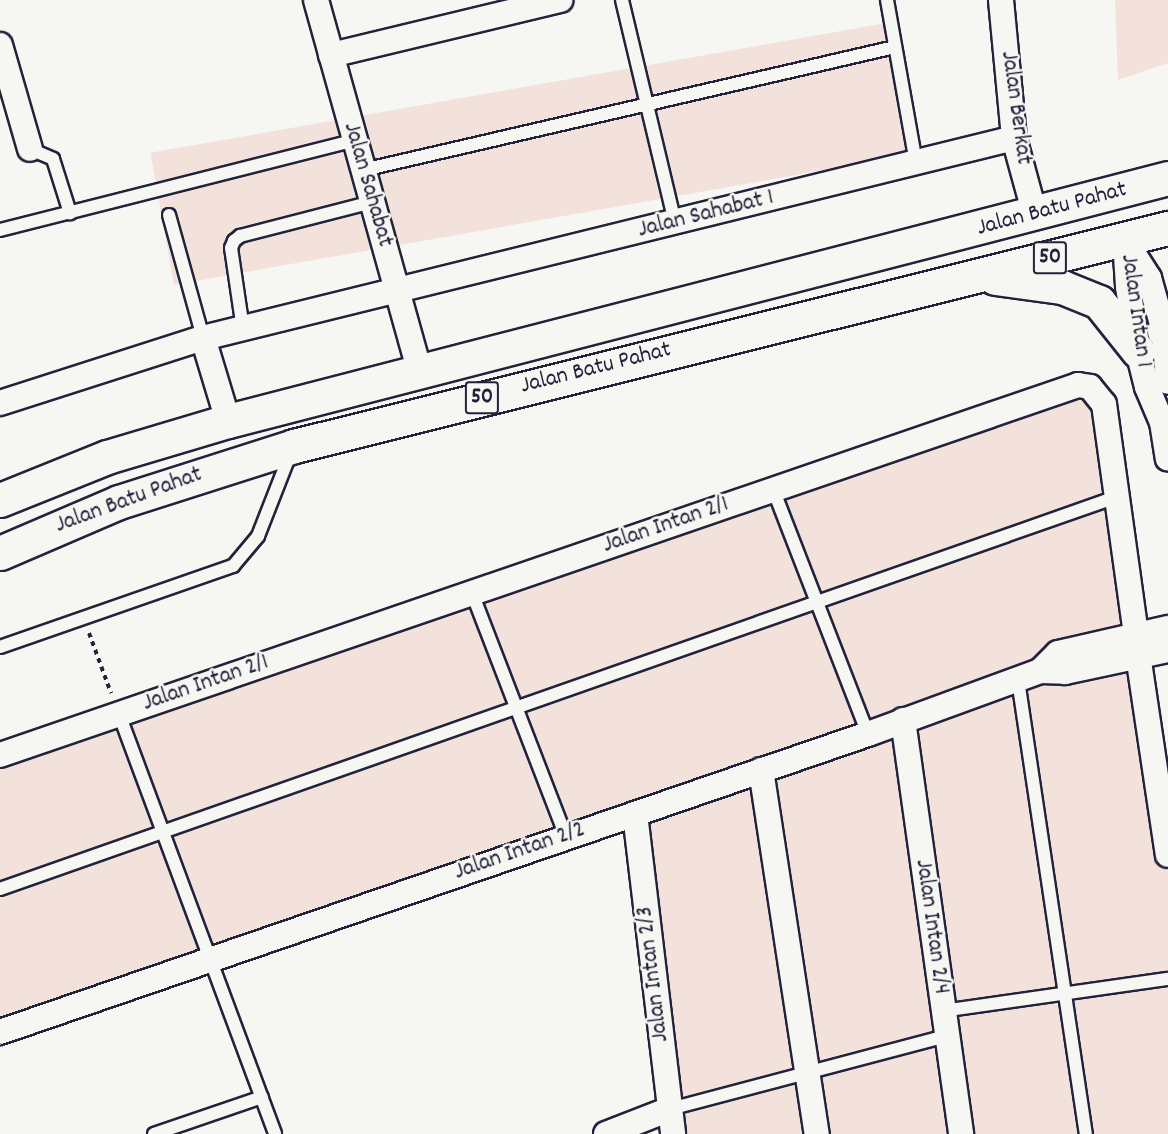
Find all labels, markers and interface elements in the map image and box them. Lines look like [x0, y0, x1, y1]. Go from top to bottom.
street label: Jalan Berkat [993, 49, 1037, 167]
street label: Jalan Sahabat [335, 119, 399, 251]
street label: Jalan Batu Pahat [974, 176, 1130, 244]
street label: Jalan Sahabat 1 [635, 184, 777, 246]
road number: 50 [1032, 239, 1068, 277]
street label: Jalan Intan 1 [1113, 253, 1157, 369]
street label: Jalan Batu Pahat [518, 336, 674, 402]
road number: 50 [464, 379, 500, 417]
street label: Jalan Batu Pahat [52, 461, 206, 541]
street label: Jalan Intan 2/1 [599, 491, 733, 561]
street label: Jalan Intan 2/1 [139, 649, 273, 719]
street label: Jalan Intan 2/2 [451, 816, 589, 888]
street label: Jalan Intan 2/4 [907, 858, 955, 996]
street label: Jalan Intan 2/3 [631, 904, 677, 1044]

